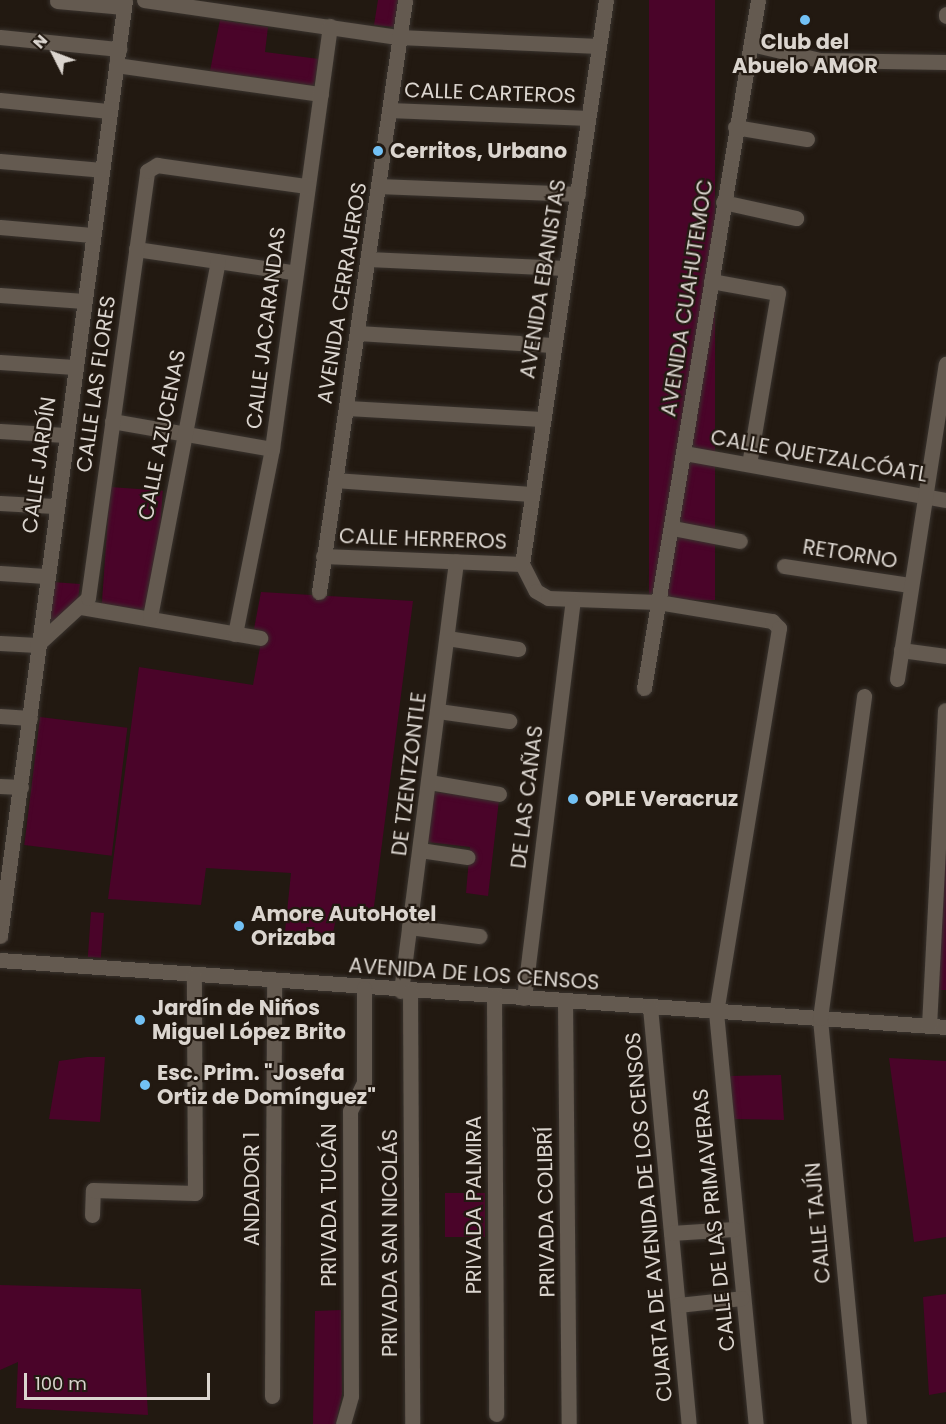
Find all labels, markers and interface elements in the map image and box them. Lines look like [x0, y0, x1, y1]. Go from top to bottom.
marker: Club del Abuelo AMOR [798, 13, 812, 27]
north arrow [24, 24, 84, 84]
text: N [28, 29, 53, 54]
place label: Club del Abuelo AMOR [732, 29, 878, 79]
street label: CALLE CARTEROS [404, 77, 576, 109]
place label: Cerritos, Urbano [390, 138, 567, 164]
marker: Cerritos, Urbano [371, 144, 385, 158]
street label: AVENIDA EBANISTAS [515, 177, 571, 381]
street label: AVENIDA CUAHUTEMOC [656, 178, 718, 418]
street label: AVENIDA CERRAJEROS [312, 180, 372, 406]
street label: CALLE JACARANDAS [241, 225, 291, 431]
street label: CALLE LAS FLORES [71, 294, 121, 474]
street label: CALLE AZUCENAS [133, 348, 191, 522]
street label: CALLE JARDÍN [17, 395, 61, 535]
street label: CALLE QUETZALCÓATL [709, 425, 929, 487]
street label: CALLE HERREROS [339, 523, 507, 555]
street label: RETORNO [801, 534, 899, 574]
street label: DE TZENTZONTLE [386, 691, 432, 857]
street label: DE LAS CAÑAS [506, 724, 548, 870]
place label: OPLE Veracruz [585, 786, 738, 812]
marker: OPLE Veracruz [566, 792, 580, 806]
place label: Amore AutoHotel Orizaba [251, 901, 436, 951]
marker: Amore AutoHotel Orizaba [232, 919, 246, 933]
street label: AVENIDA DE LOS CENSOS [348, 953, 600, 995]
place label: Jardín de Niños Miguel López Brito [152, 995, 346, 1045]
marker: Jardín de Niños Miguel López Brito [133, 1013, 147, 1027]
street label: CUARTA DE AVENIDA DE LOS CENSOS [620, 1031, 678, 1403]
place label: Esc. Prim. "Josefa Ortiz de Domínguez" [157, 1060, 376, 1110]
marker: Esc. Prim. "Josefa Ortiz de Domínguez" [138, 1078, 152, 1092]
street label: CALLE DE LAS PRIMAVERAS [688, 1087, 740, 1353]
street label: PRIVADA PALMIRA [461, 1116, 487, 1294]
street label: PRIVADA TUCÁN [316, 1123, 342, 1287]
street label: PRIVADA COLIBRÍ [532, 1126, 560, 1298]
street label: PRIVADA SAN NICOLÁS [377, 1129, 403, 1357]
street label: ANDADOR 1 [239, 1132, 265, 1246]
street label: CALLE TAJÍN [800, 1161, 836, 1285]
scale bar [27, 1361, 213, 1399]
text: 100 m [35, 1371, 87, 1396]

